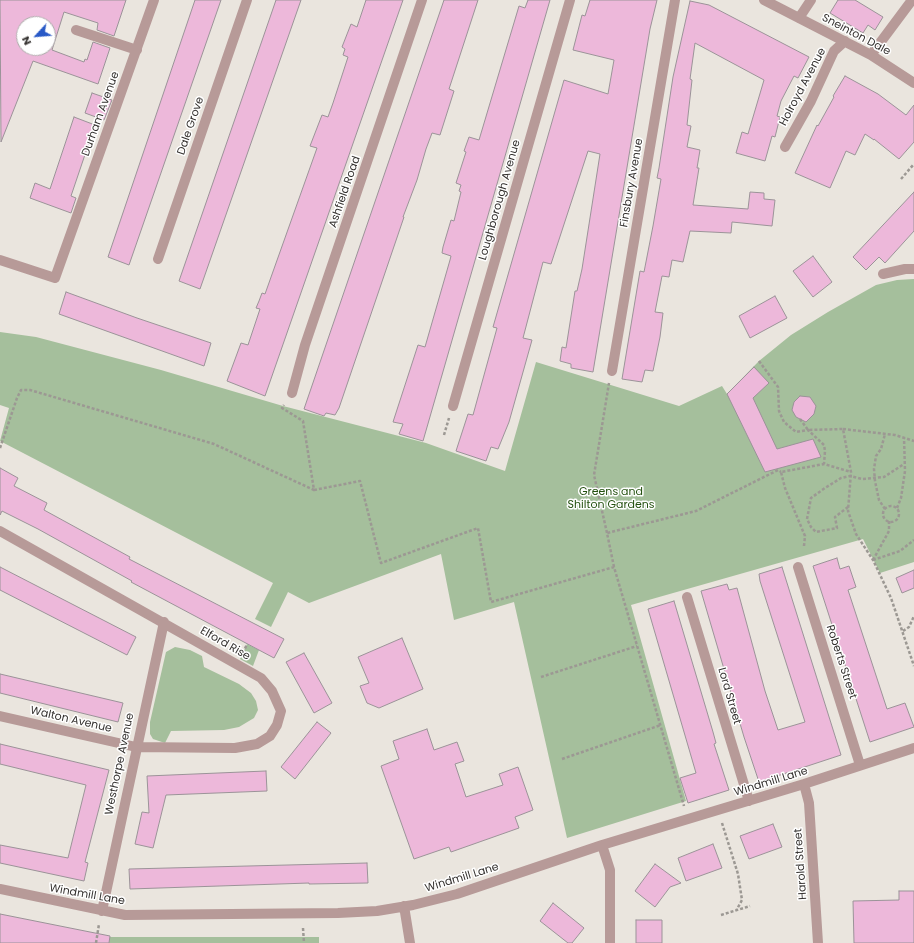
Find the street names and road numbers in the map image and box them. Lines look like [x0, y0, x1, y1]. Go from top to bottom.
street label: Sneinton Dale [819, 11, 893, 59]
street label: Holroyd Avenue [777, 46, 829, 128]
street label: Durham Avenue [80, 70, 122, 158]
street label: Dale Grove [175, 95, 207, 157]
street label: Loughborough Avenue [476, 138, 524, 262]
street label: Finsbury Avenue [618, 138, 646, 228]
street label: Ashfield Road [327, 154, 363, 230]
street label: Roberts Street [823, 623, 859, 701]
street label: Elford Rise [198, 624, 252, 664]
street label: Lord Street [715, 666, 743, 726]
street label: Walton Avenue [29, 704, 113, 736]
street label: Westhorpe Avenue [103, 712, 137, 816]
street label: Windmill Lane [733, 765, 809, 799]
street label: Harold Street [792, 828, 810, 900]
street label: Windmill Lane [424, 861, 500, 895]
street label: Windmill Lane [48, 882, 126, 908]

